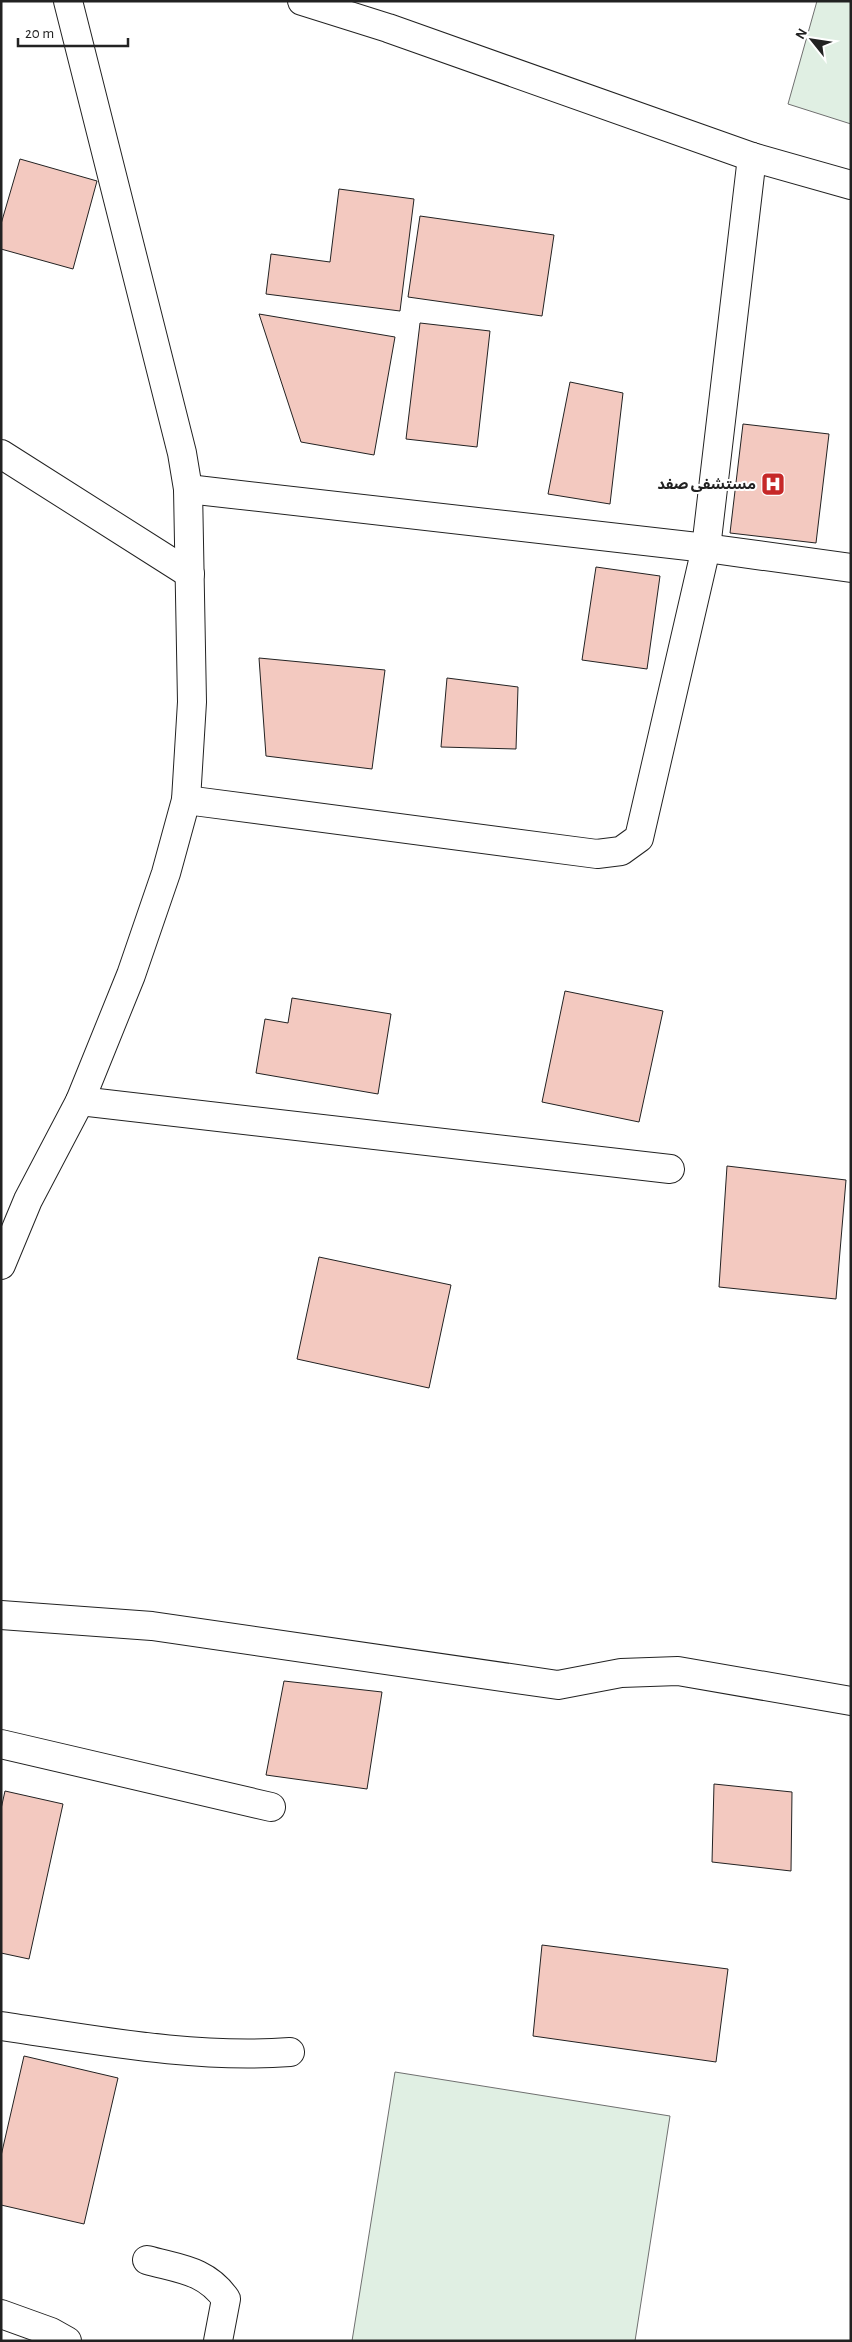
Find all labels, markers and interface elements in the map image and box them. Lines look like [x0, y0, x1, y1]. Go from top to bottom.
scale bar [18, 15, 128, 47]
north arrow [787, 15, 837, 65]
text: 20 m [25, 26, 54, 41]
text: N [793, 26, 810, 42]
hospital icon: مستشفى صفد [760, 471, 786, 497]
place label: مستشفى صفد [657, 477, 756, 493]

